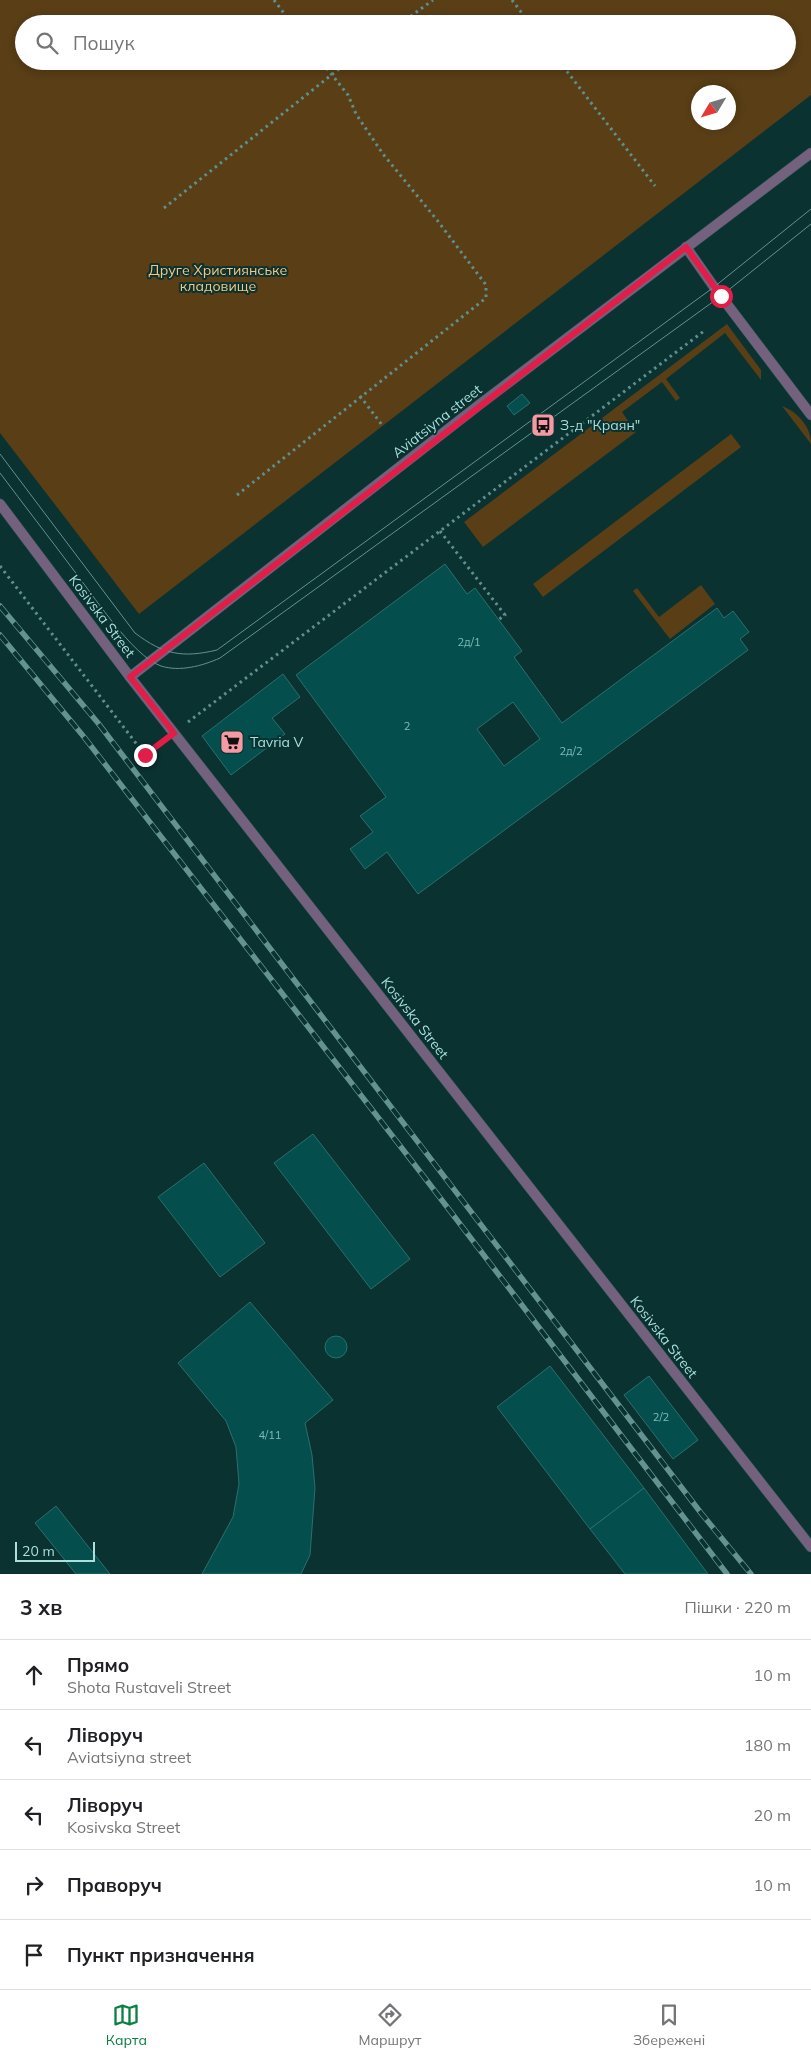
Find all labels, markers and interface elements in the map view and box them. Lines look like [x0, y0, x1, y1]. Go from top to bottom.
search box [15, 15, 796, 70]
icon: search [33, 29, 61, 57]
text: Пошук [73, 31, 135, 55]
north arrow [691, 85, 736, 130]
park label: Друге Християнське кладовище [149, 261, 288, 295]
route start [710, 285, 733, 308]
street label: Aviatsiyna street [389, 380, 486, 462]
bus stop icon: З-д "Краян" [530, 412, 556, 438]
place label: З-д "Краян" [560, 416, 640, 434]
street label: Kosivska Street [65, 571, 139, 661]
house number: 2д/1 [457, 635, 481, 649]
house number: 2 [404, 719, 411, 733]
supermarket icon: Tavria V [219, 729, 245, 755]
place label: Tavria V [250, 733, 304, 751]
route end [134, 744, 157, 767]
house number: 2д/2 [559, 744, 583, 758]
street label: Kosivska Street [377, 973, 453, 1063]
street label: Kosivska Street [626, 1292, 702, 1382]
house number: 2/2 [653, 1410, 670, 1424]
house number: 4/11 [259, 1428, 281, 1442]
scale bar [15, 1539, 95, 1562]
text: 20 m [22, 1542, 55, 1560]
text: 3 хв [20, 1594, 62, 1620]
text: Пішки · 220 m [685, 1597, 791, 1617]
text: Прямо [67, 1653, 129, 1677]
icon: ahead [20, 1661, 48, 1689]
text: 10 m [754, 1665, 791, 1685]
text: Shota Rustaveli Street [67, 1677, 231, 1697]
text: Ліворуч [67, 1723, 143, 1747]
icon: left [20, 1731, 48, 1759]
text: 180 m [744, 1735, 791, 1755]
text: Aviatsiyna street [67, 1747, 191, 1767]
text: Ліворуч [67, 1793, 143, 1817]
icon: left [20, 1801, 48, 1829]
text: 20 m [754, 1805, 791, 1825]
text: Kosivska Street [67, 1817, 180, 1837]
icon: right [20, 1871, 48, 1899]
text: Праворуч [67, 1873, 162, 1897]
text: 10 m [754, 1875, 791, 1895]
icon: arrive [20, 1941, 48, 1969]
text: Пункт призначення [67, 1943, 255, 1967]
tab: Карта [106, 2001, 147, 2049]
tab: Маршрут [358, 2001, 421, 2049]
tab: Збережені [633, 2001, 705, 2049]

